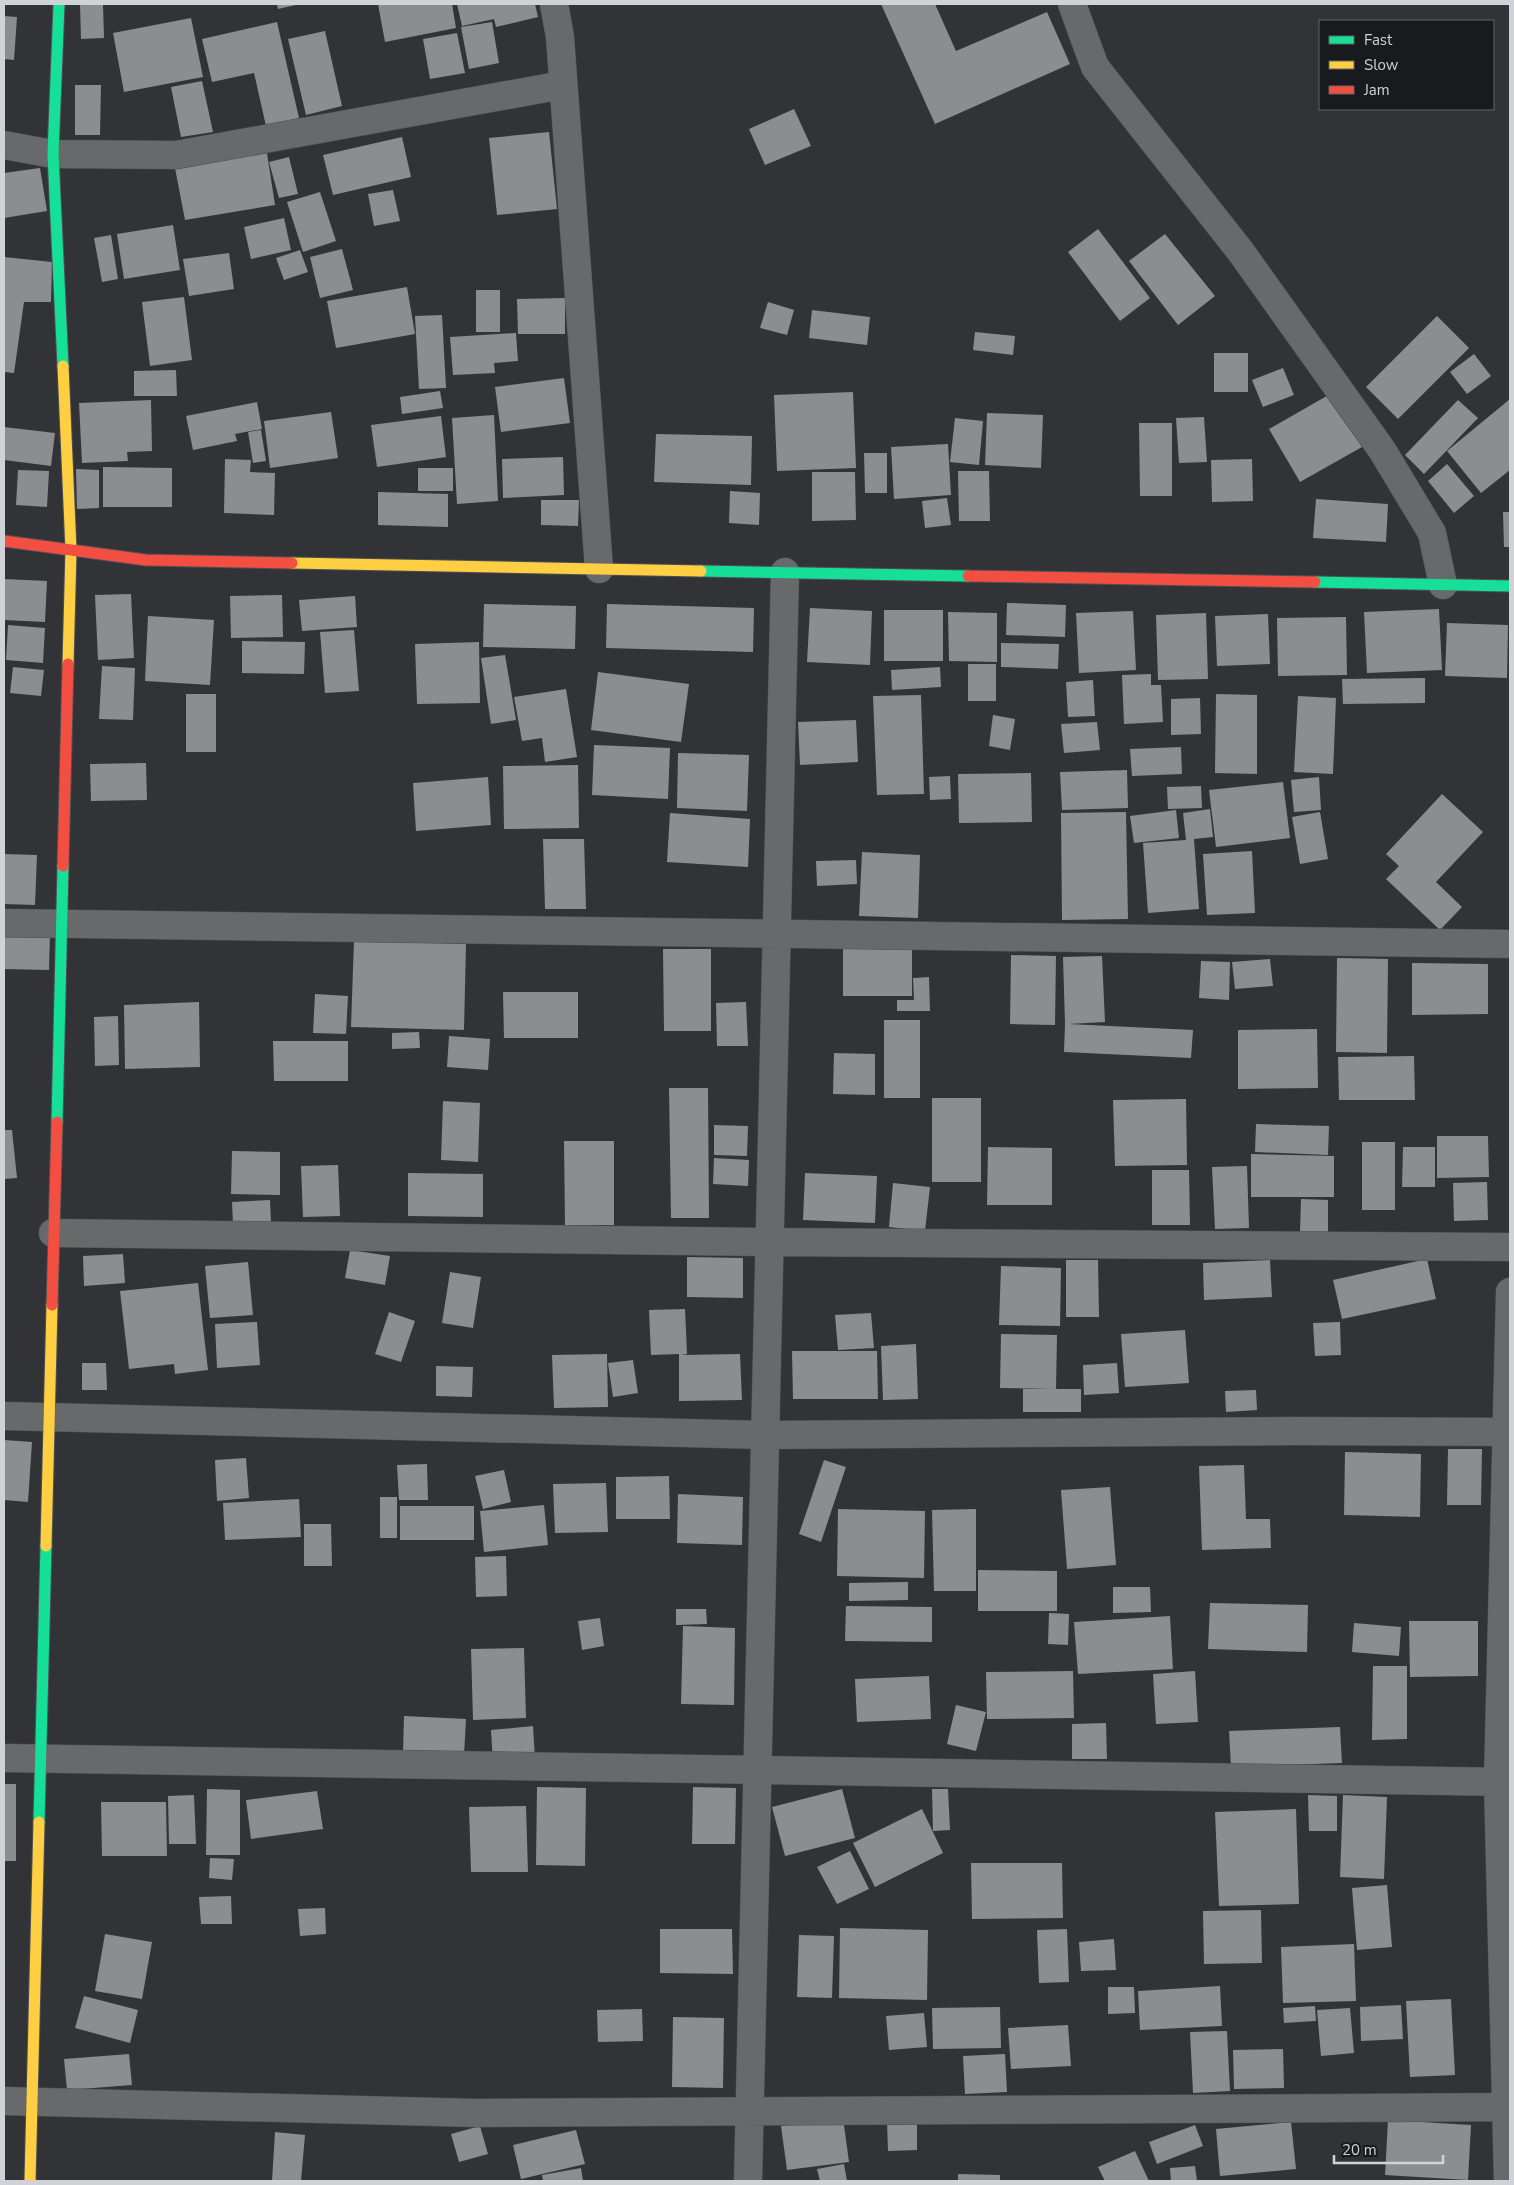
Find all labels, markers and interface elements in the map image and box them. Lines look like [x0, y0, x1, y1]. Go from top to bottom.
legend [1319, 20, 1494, 110]
text: Fast [1364, 30, 1393, 50]
text: Slow [1364, 55, 1399, 75]
text: Jam [1363, 80, 1390, 100]
scale bar [1334, 2132, 1443, 2164]
text: 20 m [1342, 2140, 1377, 2160]

